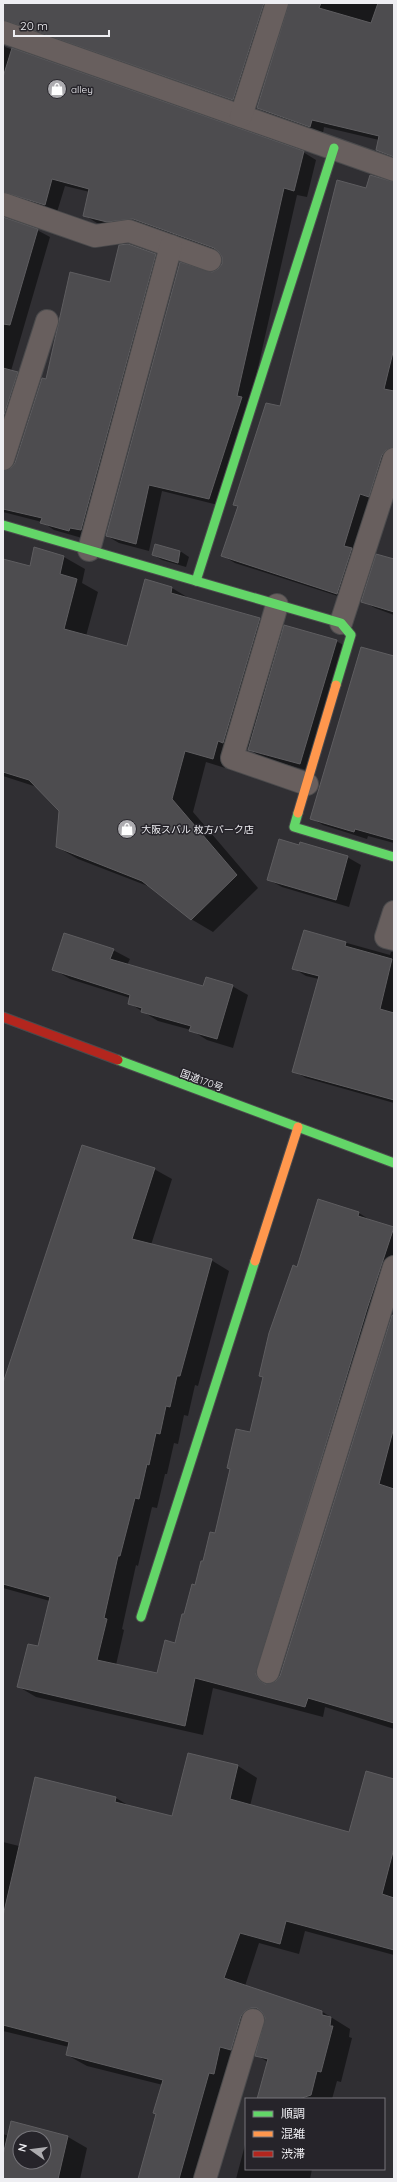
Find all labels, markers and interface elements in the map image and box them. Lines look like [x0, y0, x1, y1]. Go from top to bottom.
scale bar [14, 12, 109, 38]
text: 20 m [20, 18, 48, 33]
shop icon: alley [46, 78, 68, 100]
place label: alley [71, 83, 93, 96]
shop icon: 大阪スバル 枚方パーク店 [116, 818, 138, 840]
place label: 大阪スバル 枚方パーク店 [141, 823, 254, 836]
street label: 国道170号 [179, 1067, 225, 1094]
legend [245, 2098, 385, 2170]
text: 順調 [281, 2106, 305, 2121]
text: 混雑 [281, 2126, 305, 2141]
north arrow [12, 2130, 52, 2170]
text: N [15, 2142, 30, 2153]
text: 渋滞 [281, 2146, 305, 2161]

